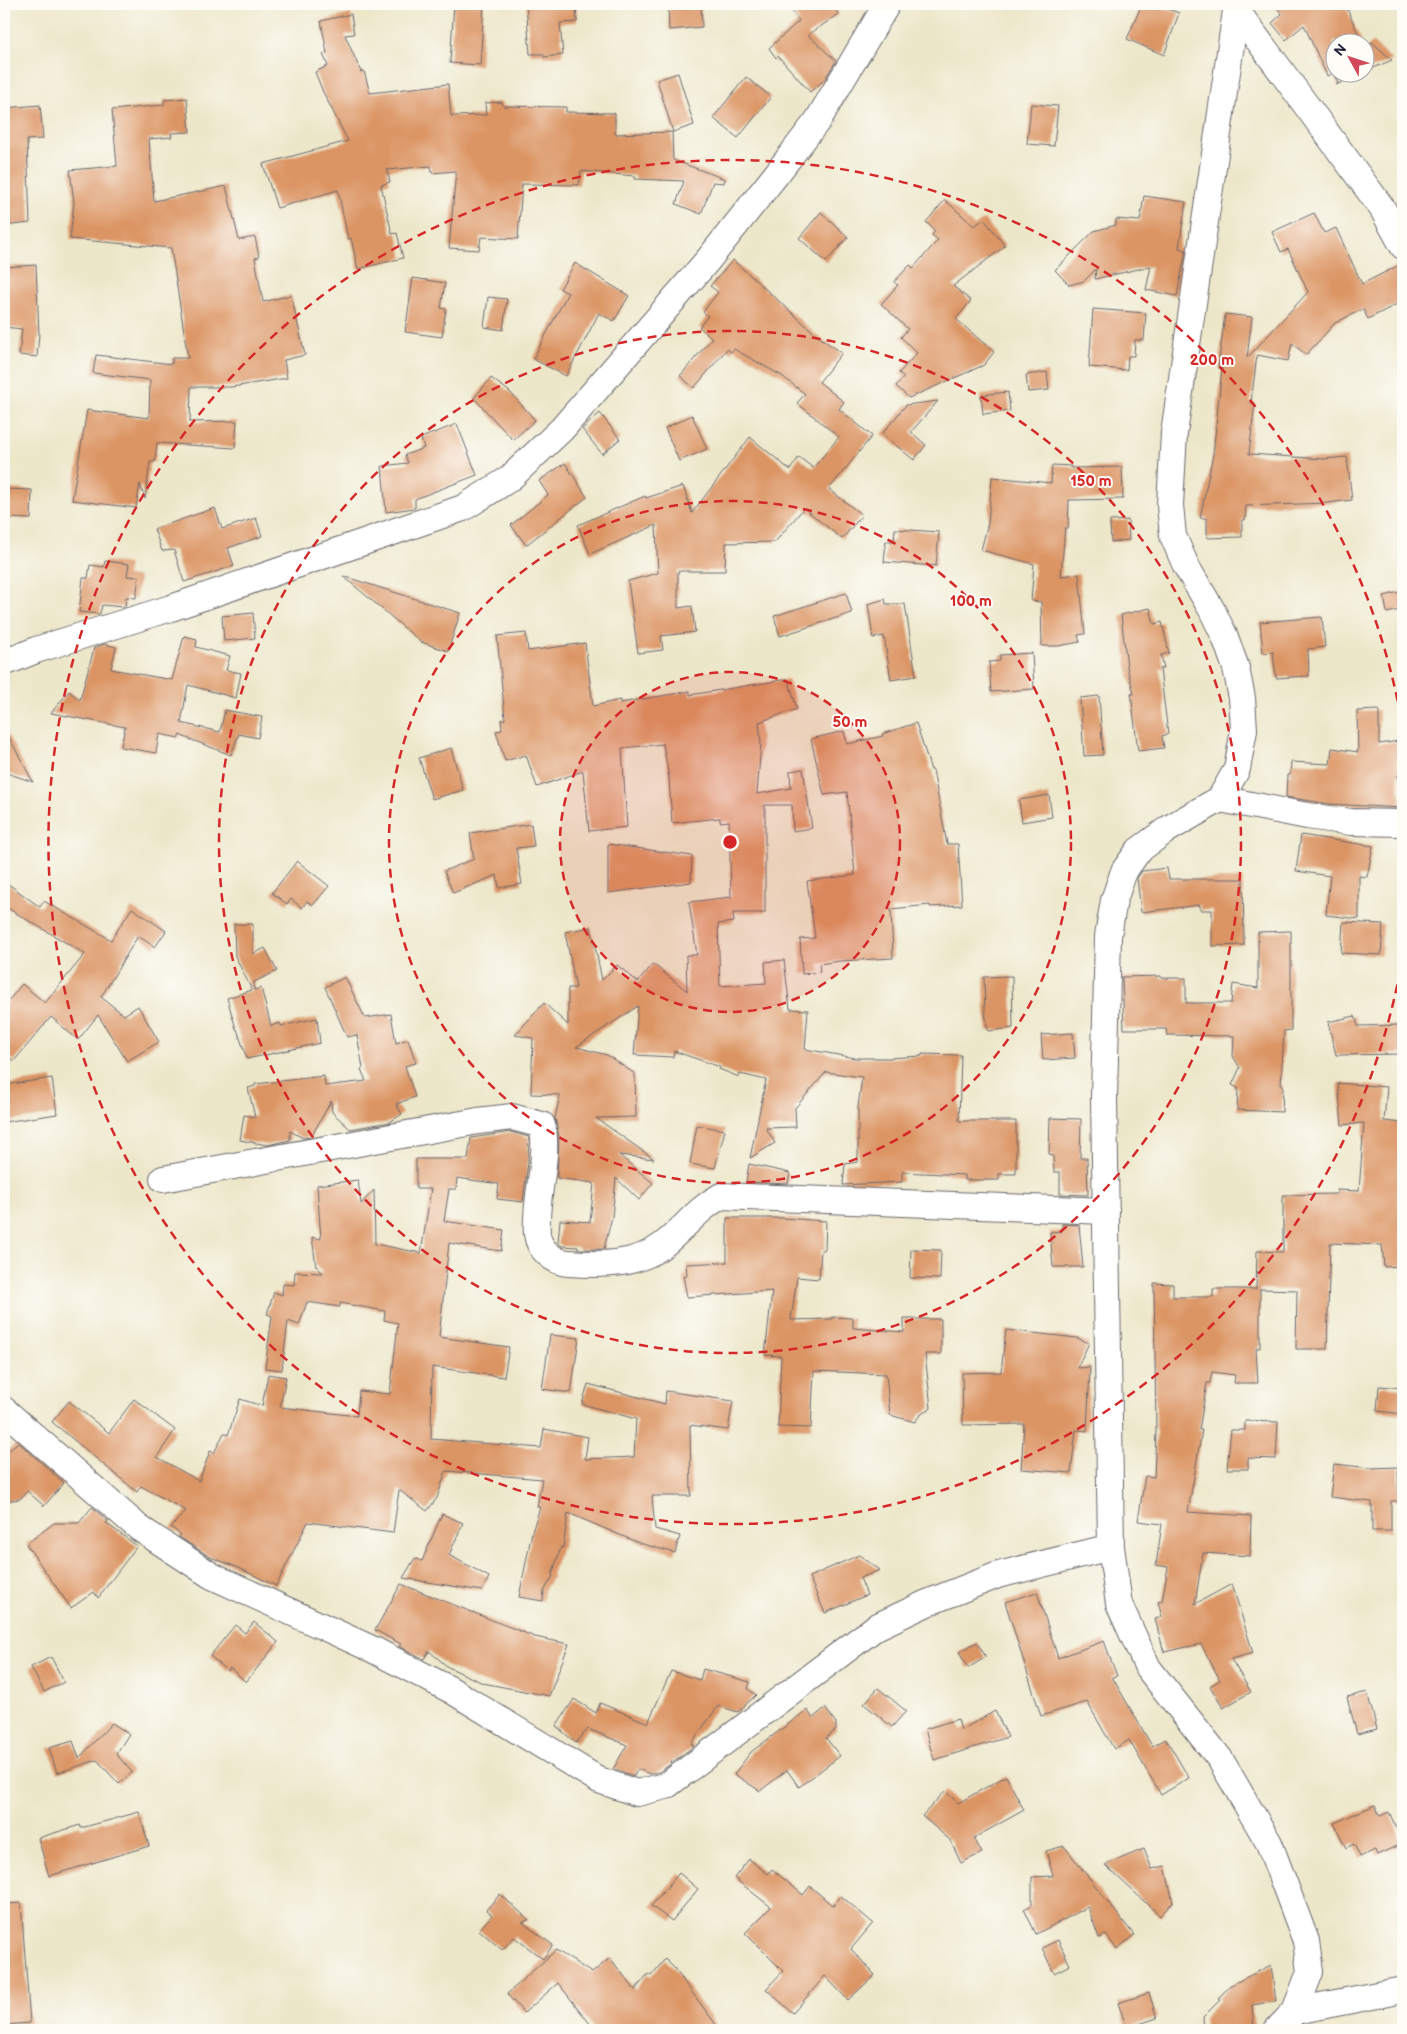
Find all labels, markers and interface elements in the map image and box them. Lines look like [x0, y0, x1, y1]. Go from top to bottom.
north arrow [1324, 32, 1374, 82]
text: N [1331, 40, 1350, 59]
text: 200 m [1190, 351, 1234, 370]
text: 150 m [1070, 472, 1112, 491]
text: 100 m [950, 592, 992, 611]
text: 50 m [833, 713, 868, 732]
centre of rings [721, 833, 739, 851]

